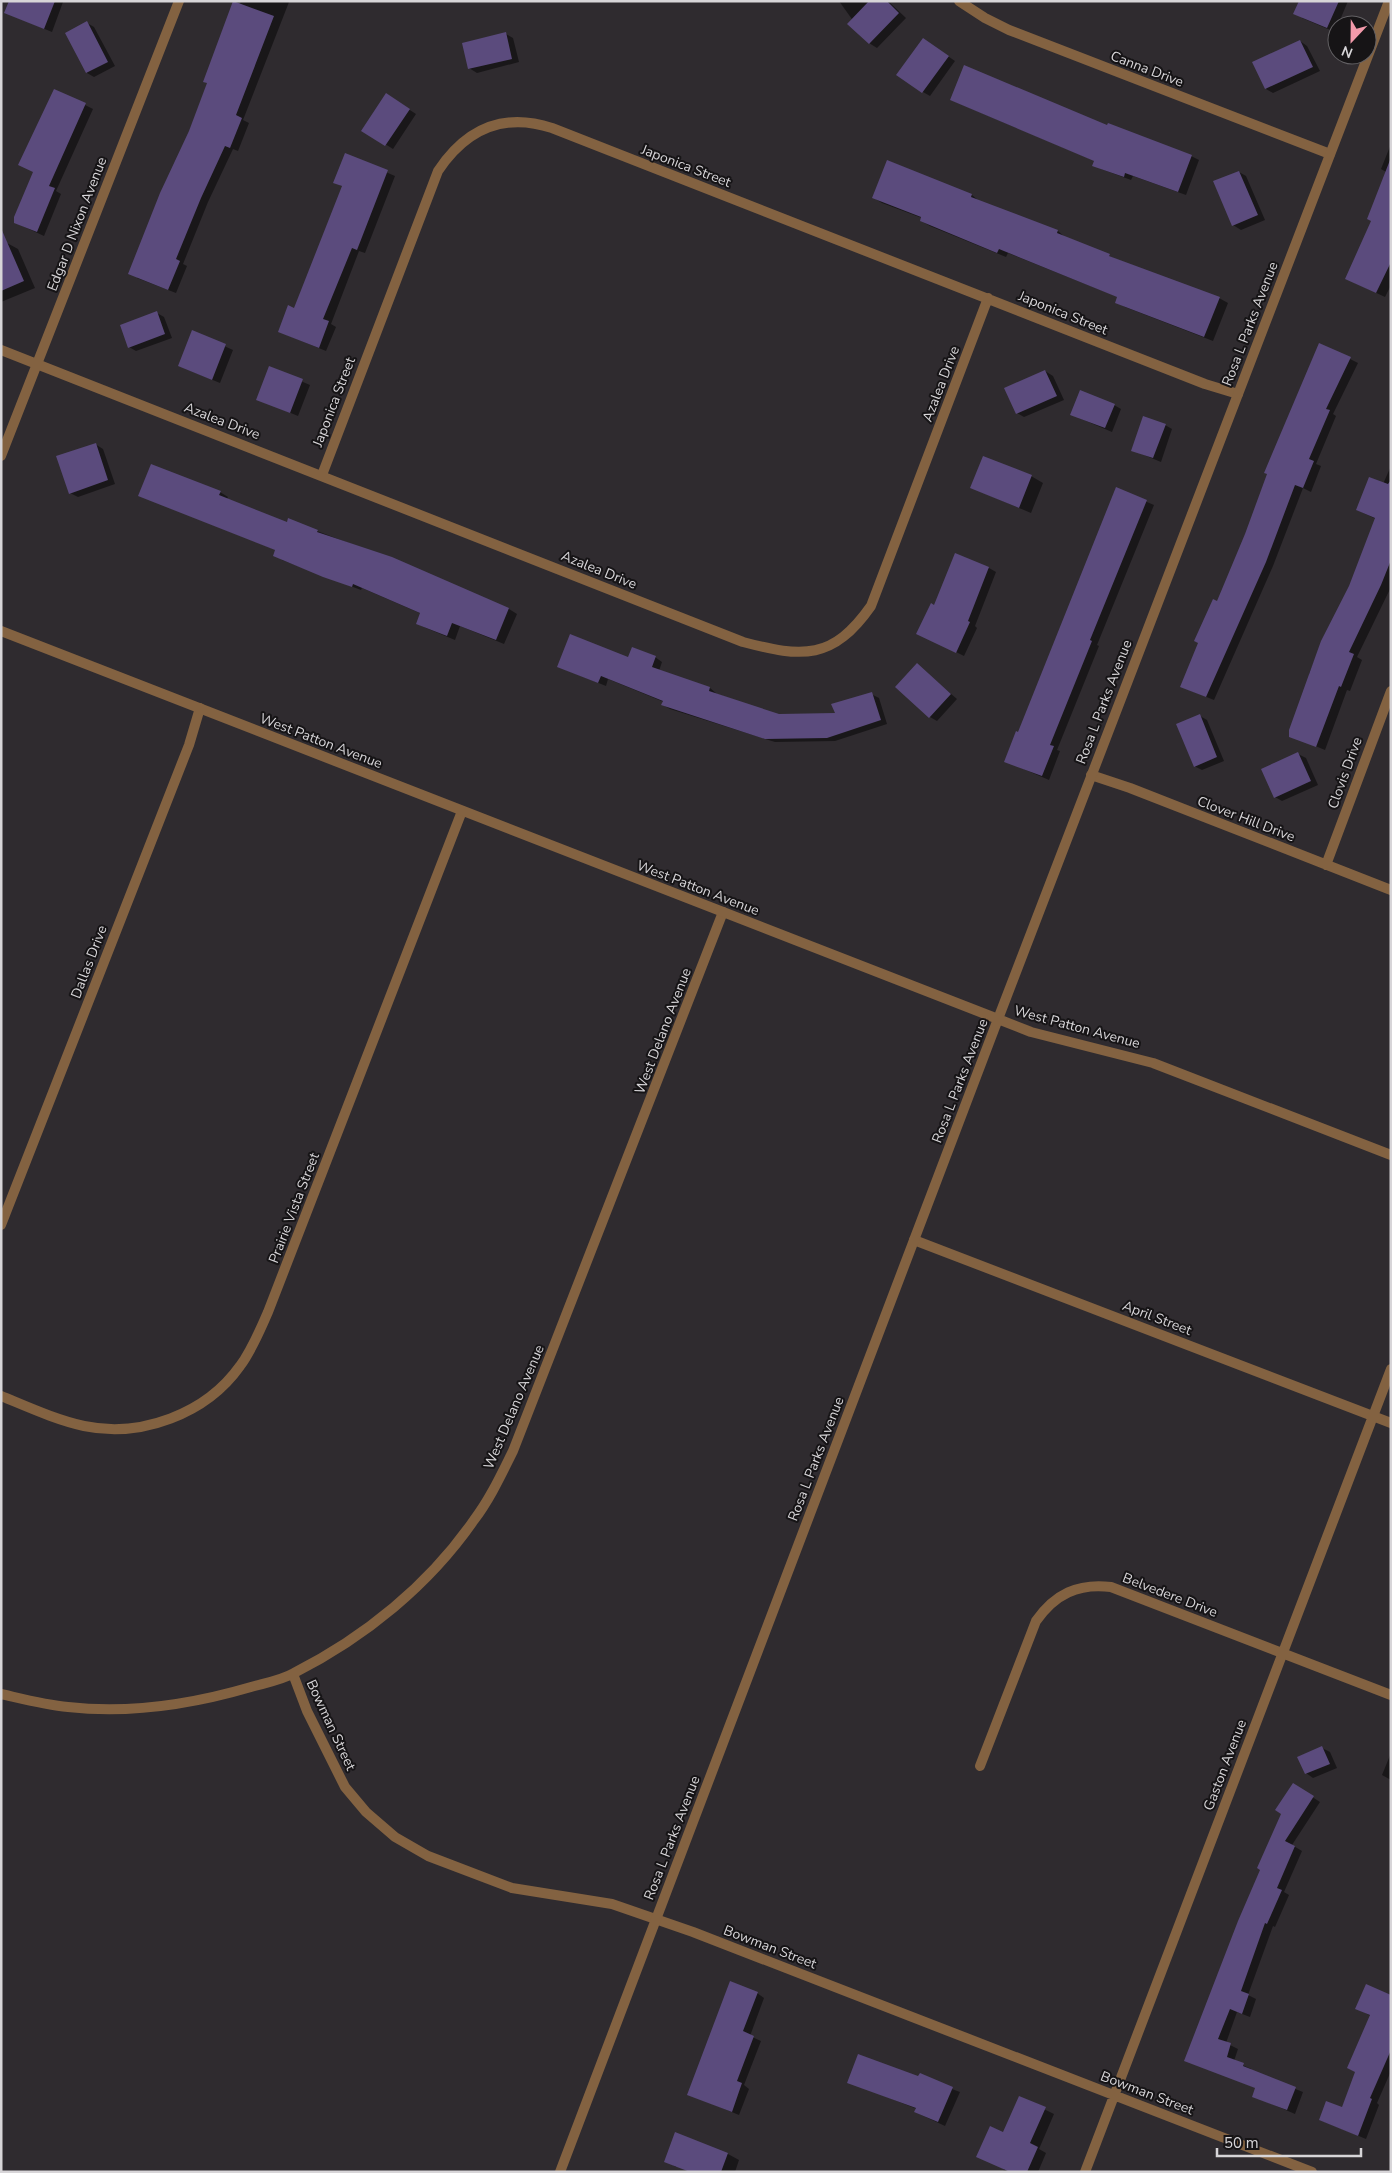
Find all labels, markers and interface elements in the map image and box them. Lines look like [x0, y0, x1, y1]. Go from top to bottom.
north arrow [1327, 15, 1377, 65]
text: N [1339, 41, 1356, 62]
street label: Canna Drive [1108, 46, 1186, 92]
street label: Japonica Street [637, 140, 734, 192]
street label: Edgar D Nixon Avenue [43, 154, 111, 294]
street label: Rosa L Parks Avenue [1218, 259, 1282, 389]
street label: Japonica Street [1015, 286, 1111, 340]
street label: Azalea Drive [918, 343, 964, 425]
street label: Japonica Street [308, 354, 360, 451]
street label: Azalea Drive [181, 398, 263, 444]
street label: Azalea Drive [558, 546, 640, 594]
street label: Rosa L Parks Avenue [1072, 637, 1136, 767]
street label: West Patton Avenue [257, 709, 385, 773]
street label: Clovis Drive [1323, 734, 1367, 812]
street label: Clover Hill Drive [1194, 792, 1298, 846]
street label: West Patton Avenue [634, 856, 762, 920]
street label: Dallas Drive [66, 923, 112, 1001]
street label: West Delano Avenue [630, 965, 696, 1097]
street label: West Patton Avenue [1012, 1001, 1142, 1053]
street label: Rosa L Parks Avenue [928, 1016, 992, 1146]
street label: Prairie Vista Street [264, 1150, 324, 1266]
street label: April Street [1120, 1296, 1194, 1340]
street label: West Delano Avenue [479, 1342, 549, 1472]
street label: Rosa L Parks Avenue [784, 1394, 848, 1524]
street label: Belvedere Drive [1120, 1568, 1220, 1622]
street label: Bowman Street [302, 1677, 360, 1774]
street label: Gaston Avenue [1199, 1717, 1251, 1813]
street label: Rosa L Parks Avenue [640, 1773, 704, 1903]
street label: Bowman Street [721, 1921, 819, 1973]
street label: Bowman Street [1098, 2067, 1196, 2119]
scale bar [1217, 2126, 1361, 2158]
text: 50 m [1224, 2133, 1259, 2153]

